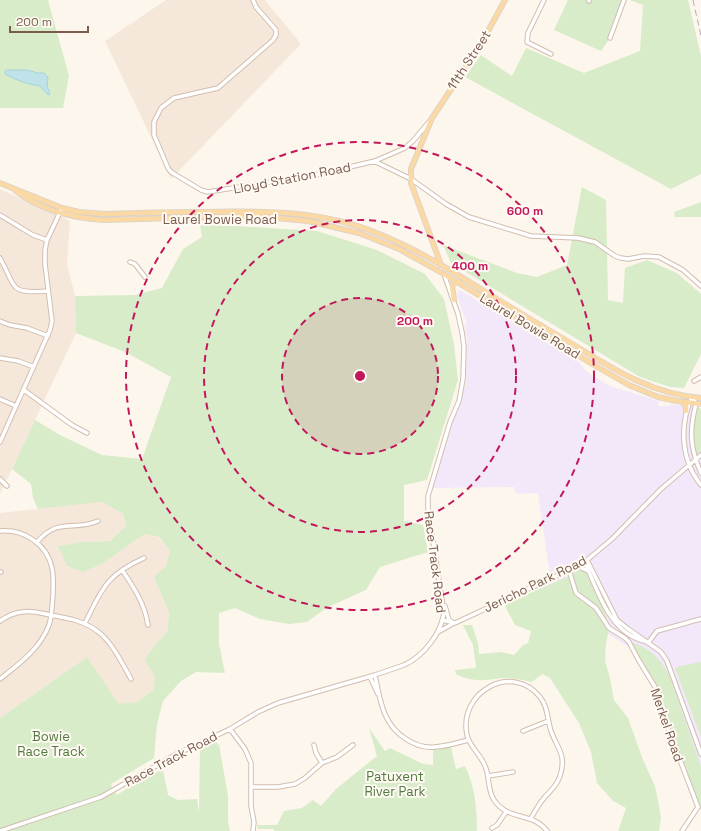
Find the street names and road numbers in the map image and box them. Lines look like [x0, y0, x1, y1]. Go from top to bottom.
street label: 11th Street [443, 27, 495, 93]
street label: Lloyd Station Road [232, 158, 352, 198]
street label: Laurel Bowie Road [163, 211, 277, 228]
street label: Laurel Bowie Road [477, 289, 583, 363]
street label: Race Track Road [420, 510, 450, 614]
street label: Jericho Park Road [481, 552, 589, 616]
street label: Merkel Road [646, 686, 688, 764]
street label: Race Track Road [122, 727, 220, 791]

